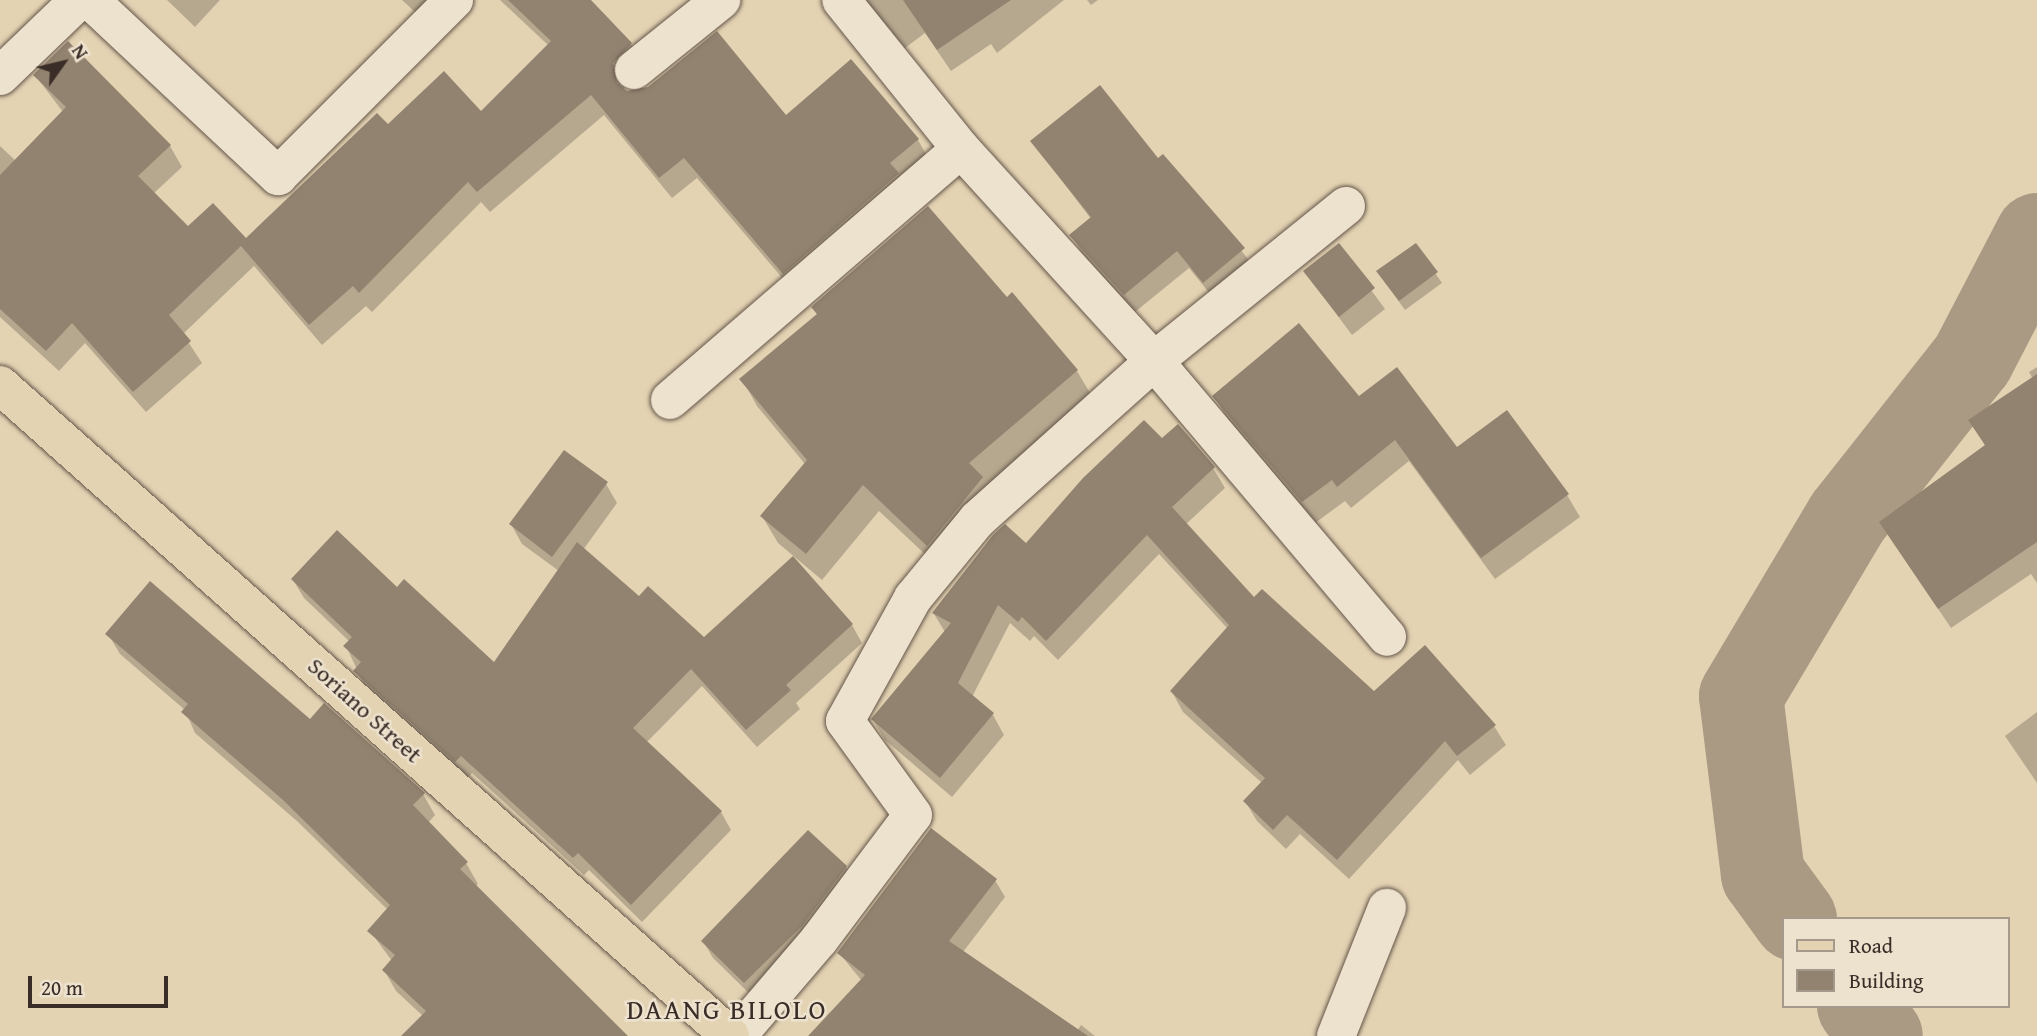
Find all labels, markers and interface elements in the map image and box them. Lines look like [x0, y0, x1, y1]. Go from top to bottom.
north arrow [28, 28, 98, 98]
text: N [65, 38, 96, 64]
street label: Soriano Street [302, 651, 428, 769]
legend [1782, 917, 2009, 1008]
text: Road [1849, 930, 1893, 961]
scale bar [32, 962, 172, 1006]
text: Building [1849, 965, 1923, 996]
text: 20 m [41, 972, 83, 1003]
district label: DAANG BILOLO [628, 992, 826, 1026]

